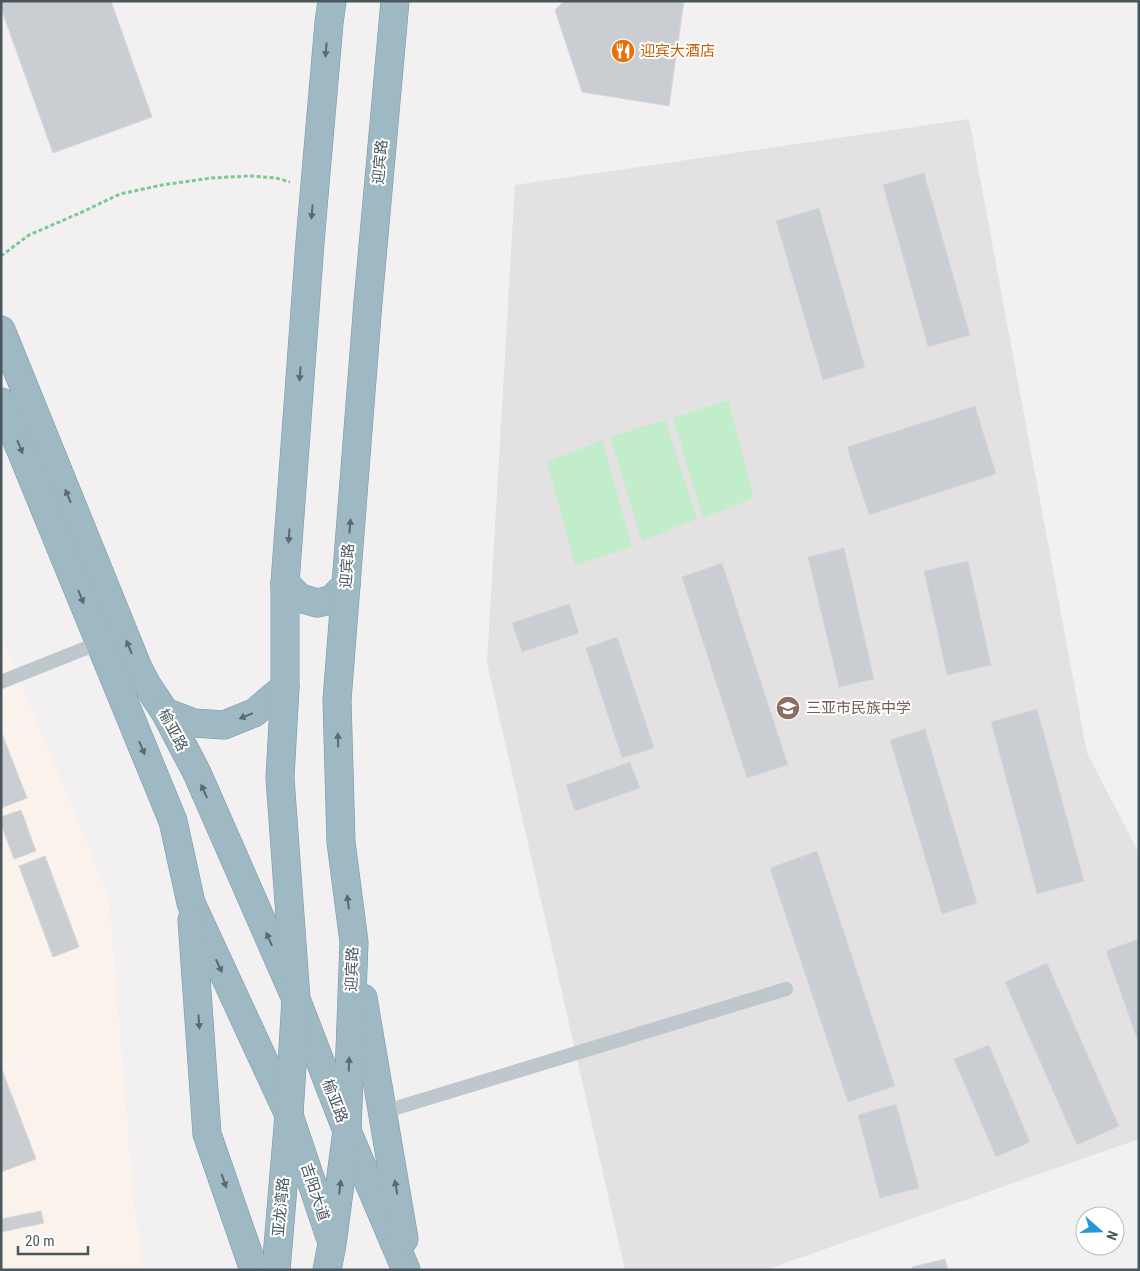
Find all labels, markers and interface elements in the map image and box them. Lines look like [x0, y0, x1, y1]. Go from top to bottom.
restaurant icon: 迎宾大酒店 [610, 38, 636, 64]
one-way arrow [322, 42, 330, 58]
place label: 迎宾大酒店 [640, 42, 715, 60]
street label: 迎宾路 [369, 139, 391, 185]
one-way arrow [308, 204, 316, 220]
one-way arrow [296, 366, 304, 382]
one-way arrow [16, 440, 24, 454]
one-way arrow [64, 489, 72, 503]
one-way arrow [347, 518, 355, 534]
one-way arrow [284, 528, 292, 544]
street label: 迎宾路 [336, 543, 358, 589]
one-way arrow [77, 590, 85, 605]
one-way arrow [125, 640, 133, 654]
school or university icon: 三亚市民族中学 [775, 695, 801, 721]
place label: 三亚市民族中学 [806, 699, 911, 717]
street label: 榆亚路 [154, 706, 192, 754]
one-way arrow [238, 712, 253, 720]
one-way arrow [334, 732, 342, 748]
one-way arrow [139, 741, 147, 755]
one-way arrow [200, 784, 208, 798]
one-way arrow [344, 894, 352, 910]
one-way arrow [265, 932, 273, 946]
street label: 迎宾路 [342, 946, 362, 992]
one-way arrow [216, 959, 224, 973]
one-way arrow [196, 1014, 204, 1030]
one-way arrow [345, 1056, 353, 1072]
street label: 榆亚路 [319, 1077, 351, 1125]
street label: 吉阳大道 [297, 1161, 333, 1223]
one-way arrow [220, 1174, 228, 1189]
street label: 亚龙湾路 [269, 1176, 293, 1238]
one-way arrow [336, 1179, 344, 1195]
one-way arrow [391, 1179, 399, 1195]
north arrow [1075, 1206, 1125, 1256]
scale bar [18, 1224, 88, 1256]
text: N [1103, 1229, 1121, 1242]
text: 20 m [25, 1232, 55, 1250]

